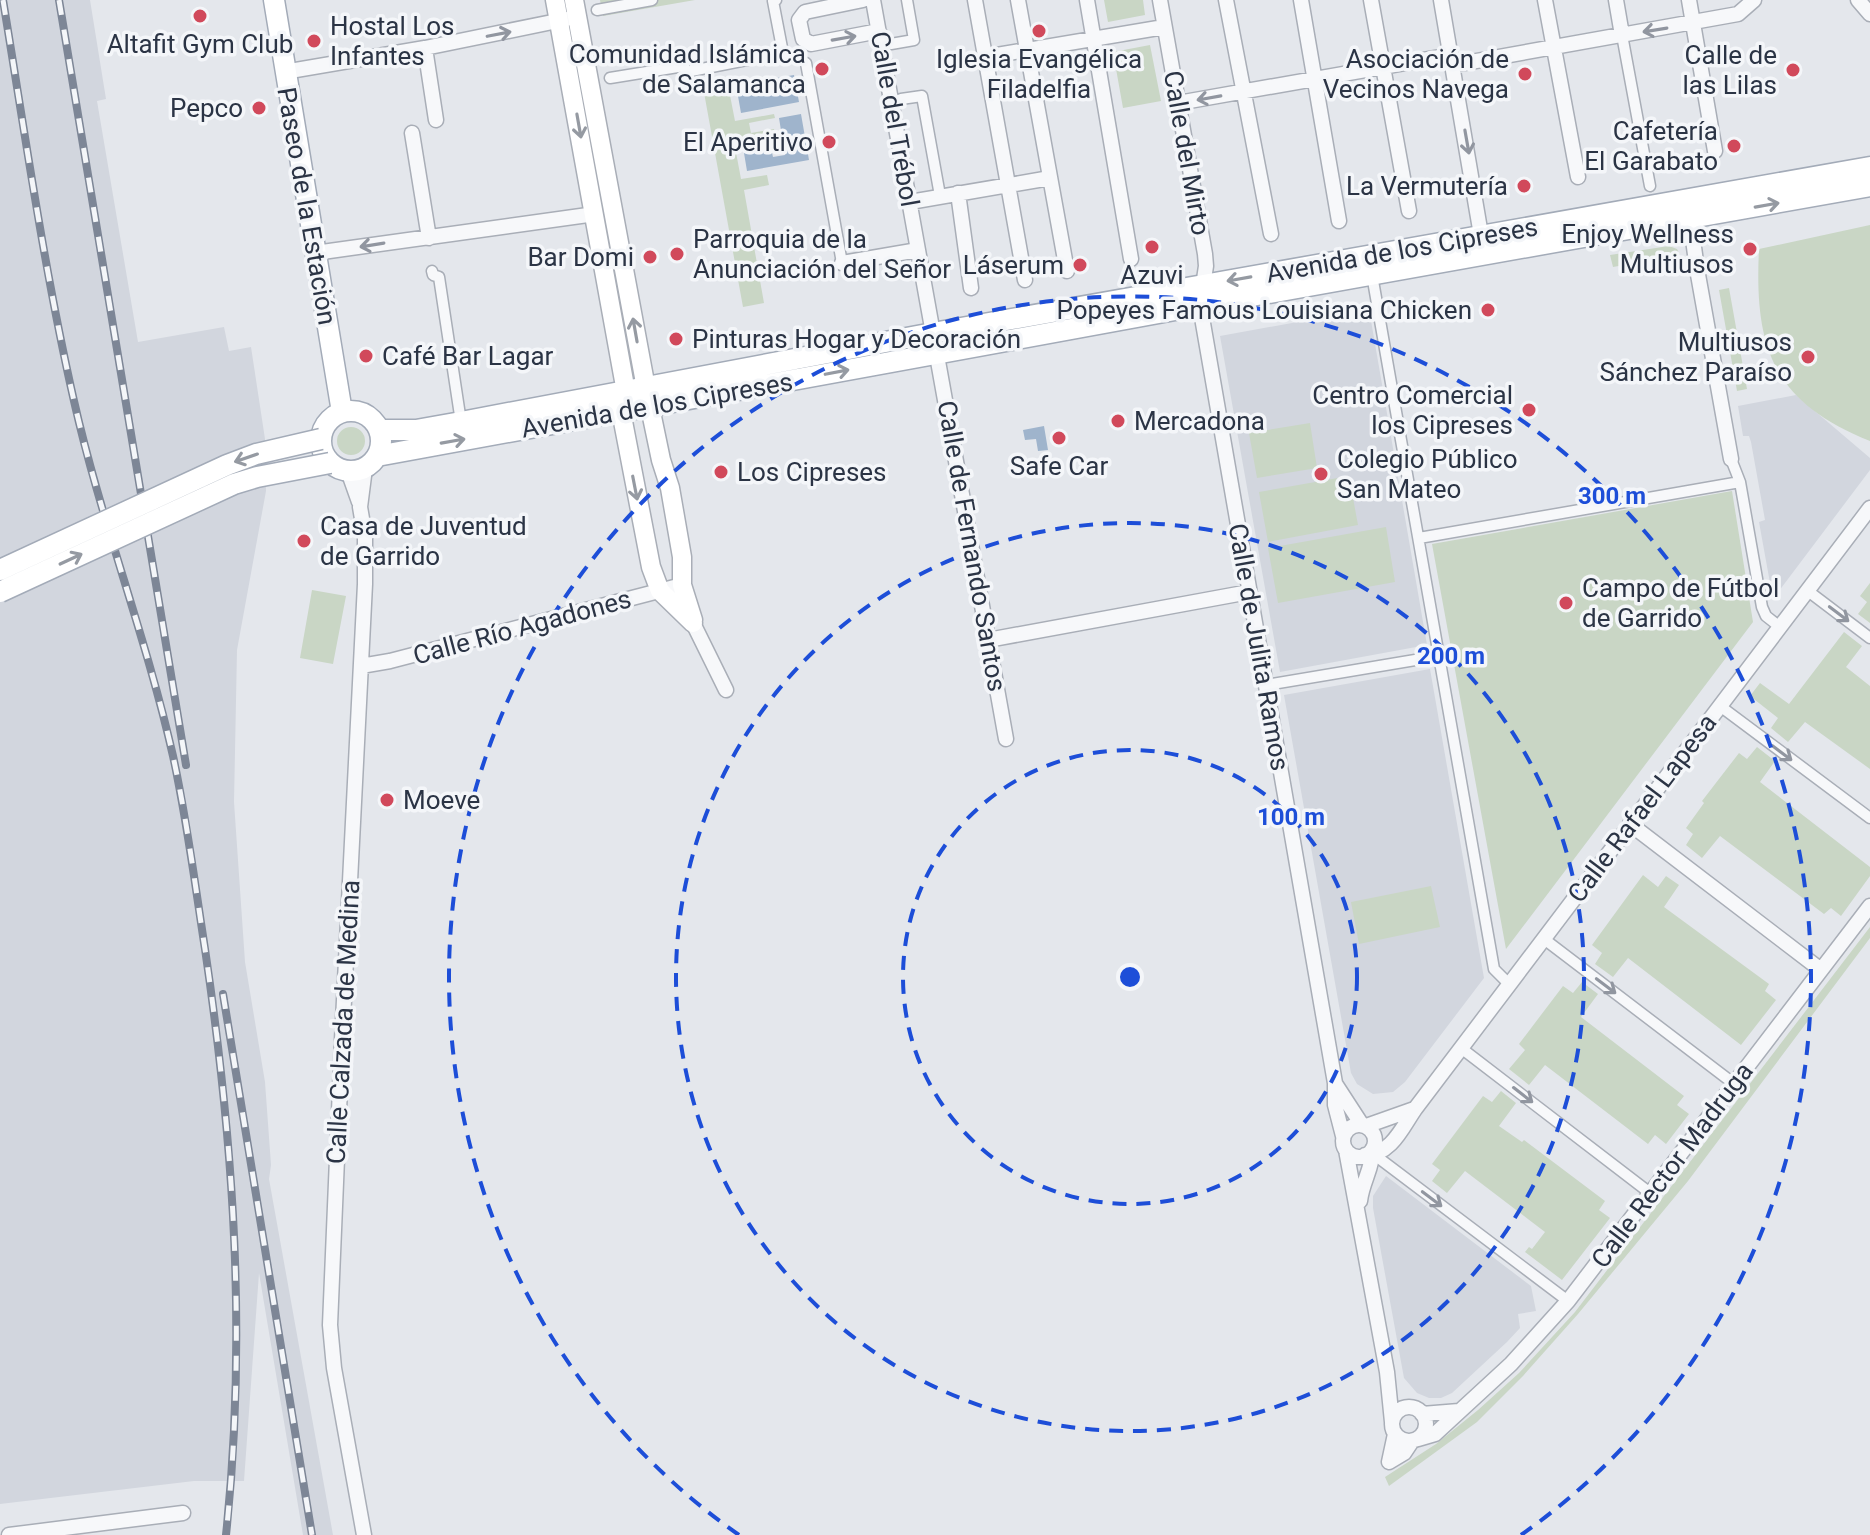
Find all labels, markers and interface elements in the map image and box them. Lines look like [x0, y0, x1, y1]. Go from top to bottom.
marker: Altafit Gym Club [191, 7, 209, 25]
place label: Hostal Los Infantes [330, 11, 454, 71]
marker: Iglesia Evangélica Filadelfia [1030, 22, 1048, 40]
one-way arrow [1643, 23, 1668, 38]
one-way arrow [486, 26, 511, 41]
place label: Altafit Gym Club [107, 29, 293, 59]
one-way arrow [831, 29, 857, 44]
street label: Calle del Trébol [865, 29, 925, 209]
marker: Hostal Los Infantes [305, 32, 323, 50]
place label: Comunidad Islámica de Salamanca [569, 39, 806, 99]
place label: Calle de las Lilas [1682, 40, 1777, 100]
place label: Iglesia Evangélica Filadelfia [936, 44, 1142, 104]
place label: Asociación de Vecinos Navega [1323, 44, 1509, 104]
marker: Comunidad Islámica de Salamanca [813, 60, 831, 78]
marker: Calle de las Lilas [1784, 61, 1802, 79]
marker: Asociación de Vecinos Navega [1516, 65, 1534, 83]
street label: Calle del Mirto [1158, 68, 1216, 238]
street label: Paseo de la Estación [271, 85, 343, 327]
one-way arrow [1197, 91, 1222, 106]
place label: Pepco [170, 93, 243, 123]
marker: Pepco [250, 99, 268, 117]
one-way arrow [572, 113, 587, 139]
place label: Cafetería El Garabato [1584, 116, 1718, 176]
place label: El Aperitivo [683, 127, 813, 157]
one-way arrow [1460, 129, 1475, 154]
marker: El Aperitivo [820, 133, 838, 151]
marker: Cafetería El Garabato [1725, 137, 1743, 155]
place label: La Vermutería [1346, 171, 1508, 201]
marker: La Vermutería [1515, 177, 1533, 195]
one-way arrow [1754, 196, 1779, 211]
street label: Avenida de los Cipreses [1264, 211, 1540, 289]
place label: Enjoy Wellness Multiusos [1561, 219, 1734, 279]
place label: Parroquia de la Anunciación del Señor [693, 224, 951, 284]
one-way arrow [360, 238, 385, 253]
marker: Azuvi [1143, 238, 1161, 256]
marker: Enjoy Wellness Multiusos [1741, 240, 1759, 258]
place label: Bar Domi [527, 242, 634, 272]
marker: Parroquia de la Anunciación del Señor [668, 245, 686, 263]
marker: Bar Domi [641, 248, 659, 266]
place label: Láserum [963, 250, 1064, 280]
marker: Láserum [1071, 256, 1089, 274]
place label: Azuvi [1120, 260, 1184, 290]
one-way arrow [1227, 273, 1252, 288]
place label: Popeyes Famous Louisiana Chicken [1056, 295, 1472, 325]
marker: Popeyes Famous Louisiana Chicken [1479, 301, 1497, 319]
one-way arrow [627, 318, 642, 343]
place label: Pinturas Hogar y Decoración [692, 324, 1021, 354]
place label: Multiusos Sánchez Paraíso [1599, 327, 1792, 387]
marker: Pinturas Hogar y Decoración [667, 330, 685, 348]
place label: Café Bar Lagar [382, 341, 554, 371]
marker: Café Bar Lagar [357, 347, 375, 365]
marker: Multiusos Sánchez Paraíso [1799, 348, 1817, 366]
one-way arrow [824, 363, 849, 378]
street label: Avenida de los Cipreses [519, 366, 795, 444]
place label: Centro Comercial los Cipreses [1312, 380, 1513, 440]
street label: Calle de Fernando Santos [932, 398, 1012, 694]
marker: Centro Comercial los Cipreses [1520, 401, 1538, 419]
place label: Mercadona [1134, 406, 1265, 436]
marker: Mercadona [1109, 412, 1127, 430]
marker: Safe Car [1050, 429, 1068, 447]
one-way arrow [440, 433, 466, 448]
place label: Colegio Público San Mateo [1337, 444, 1517, 504]
place label: Safe Car [1010, 451, 1108, 481]
one-way arrow [234, 452, 259, 466]
place label: Los Cipreses [737, 457, 887, 487]
marker: Los Cipreses [712, 463, 730, 481]
marker: Colegio Público San Mateo [1312, 465, 1330, 483]
one-way arrow [628, 475, 643, 500]
text: 300 m [1578, 482, 1646, 510]
place label: Casa de Juventud de Garrido [320, 511, 527, 571]
street label: Calle de Julita Ramos [1222, 521, 1296, 773]
marker: Casa de Juventud de Garrido [295, 532, 313, 550]
one-way arrow [59, 551, 83, 566]
place label: Campo de Fútbol de Garrido [1582, 573, 1779, 633]
street label: Calle Río Agadones [410, 583, 634, 671]
marker: Campo de Fútbol de Garrido [1557, 594, 1575, 612]
one-way arrow [1828, 606, 1849, 623]
text: 200 m [1417, 642, 1485, 670]
street label: Calle Rafael Lapesa [1561, 708, 1723, 908]
one-way arrow [1771, 744, 1793, 761]
place label: Moeve [403, 785, 480, 815]
marker: Moeve [378, 791, 396, 809]
text: 100 m [1257, 803, 1325, 831]
street label: Calle Calzada de Medina [321, 879, 365, 1165]
centre of rings [1116, 963, 1144, 991]
one-way arrow [1595, 977, 1616, 994]
street label: Calle Rector Madruga [1585, 1056, 1759, 1274]
one-way arrow [1512, 1087, 1533, 1104]
one-way arrow [1421, 1190, 1442, 1207]

